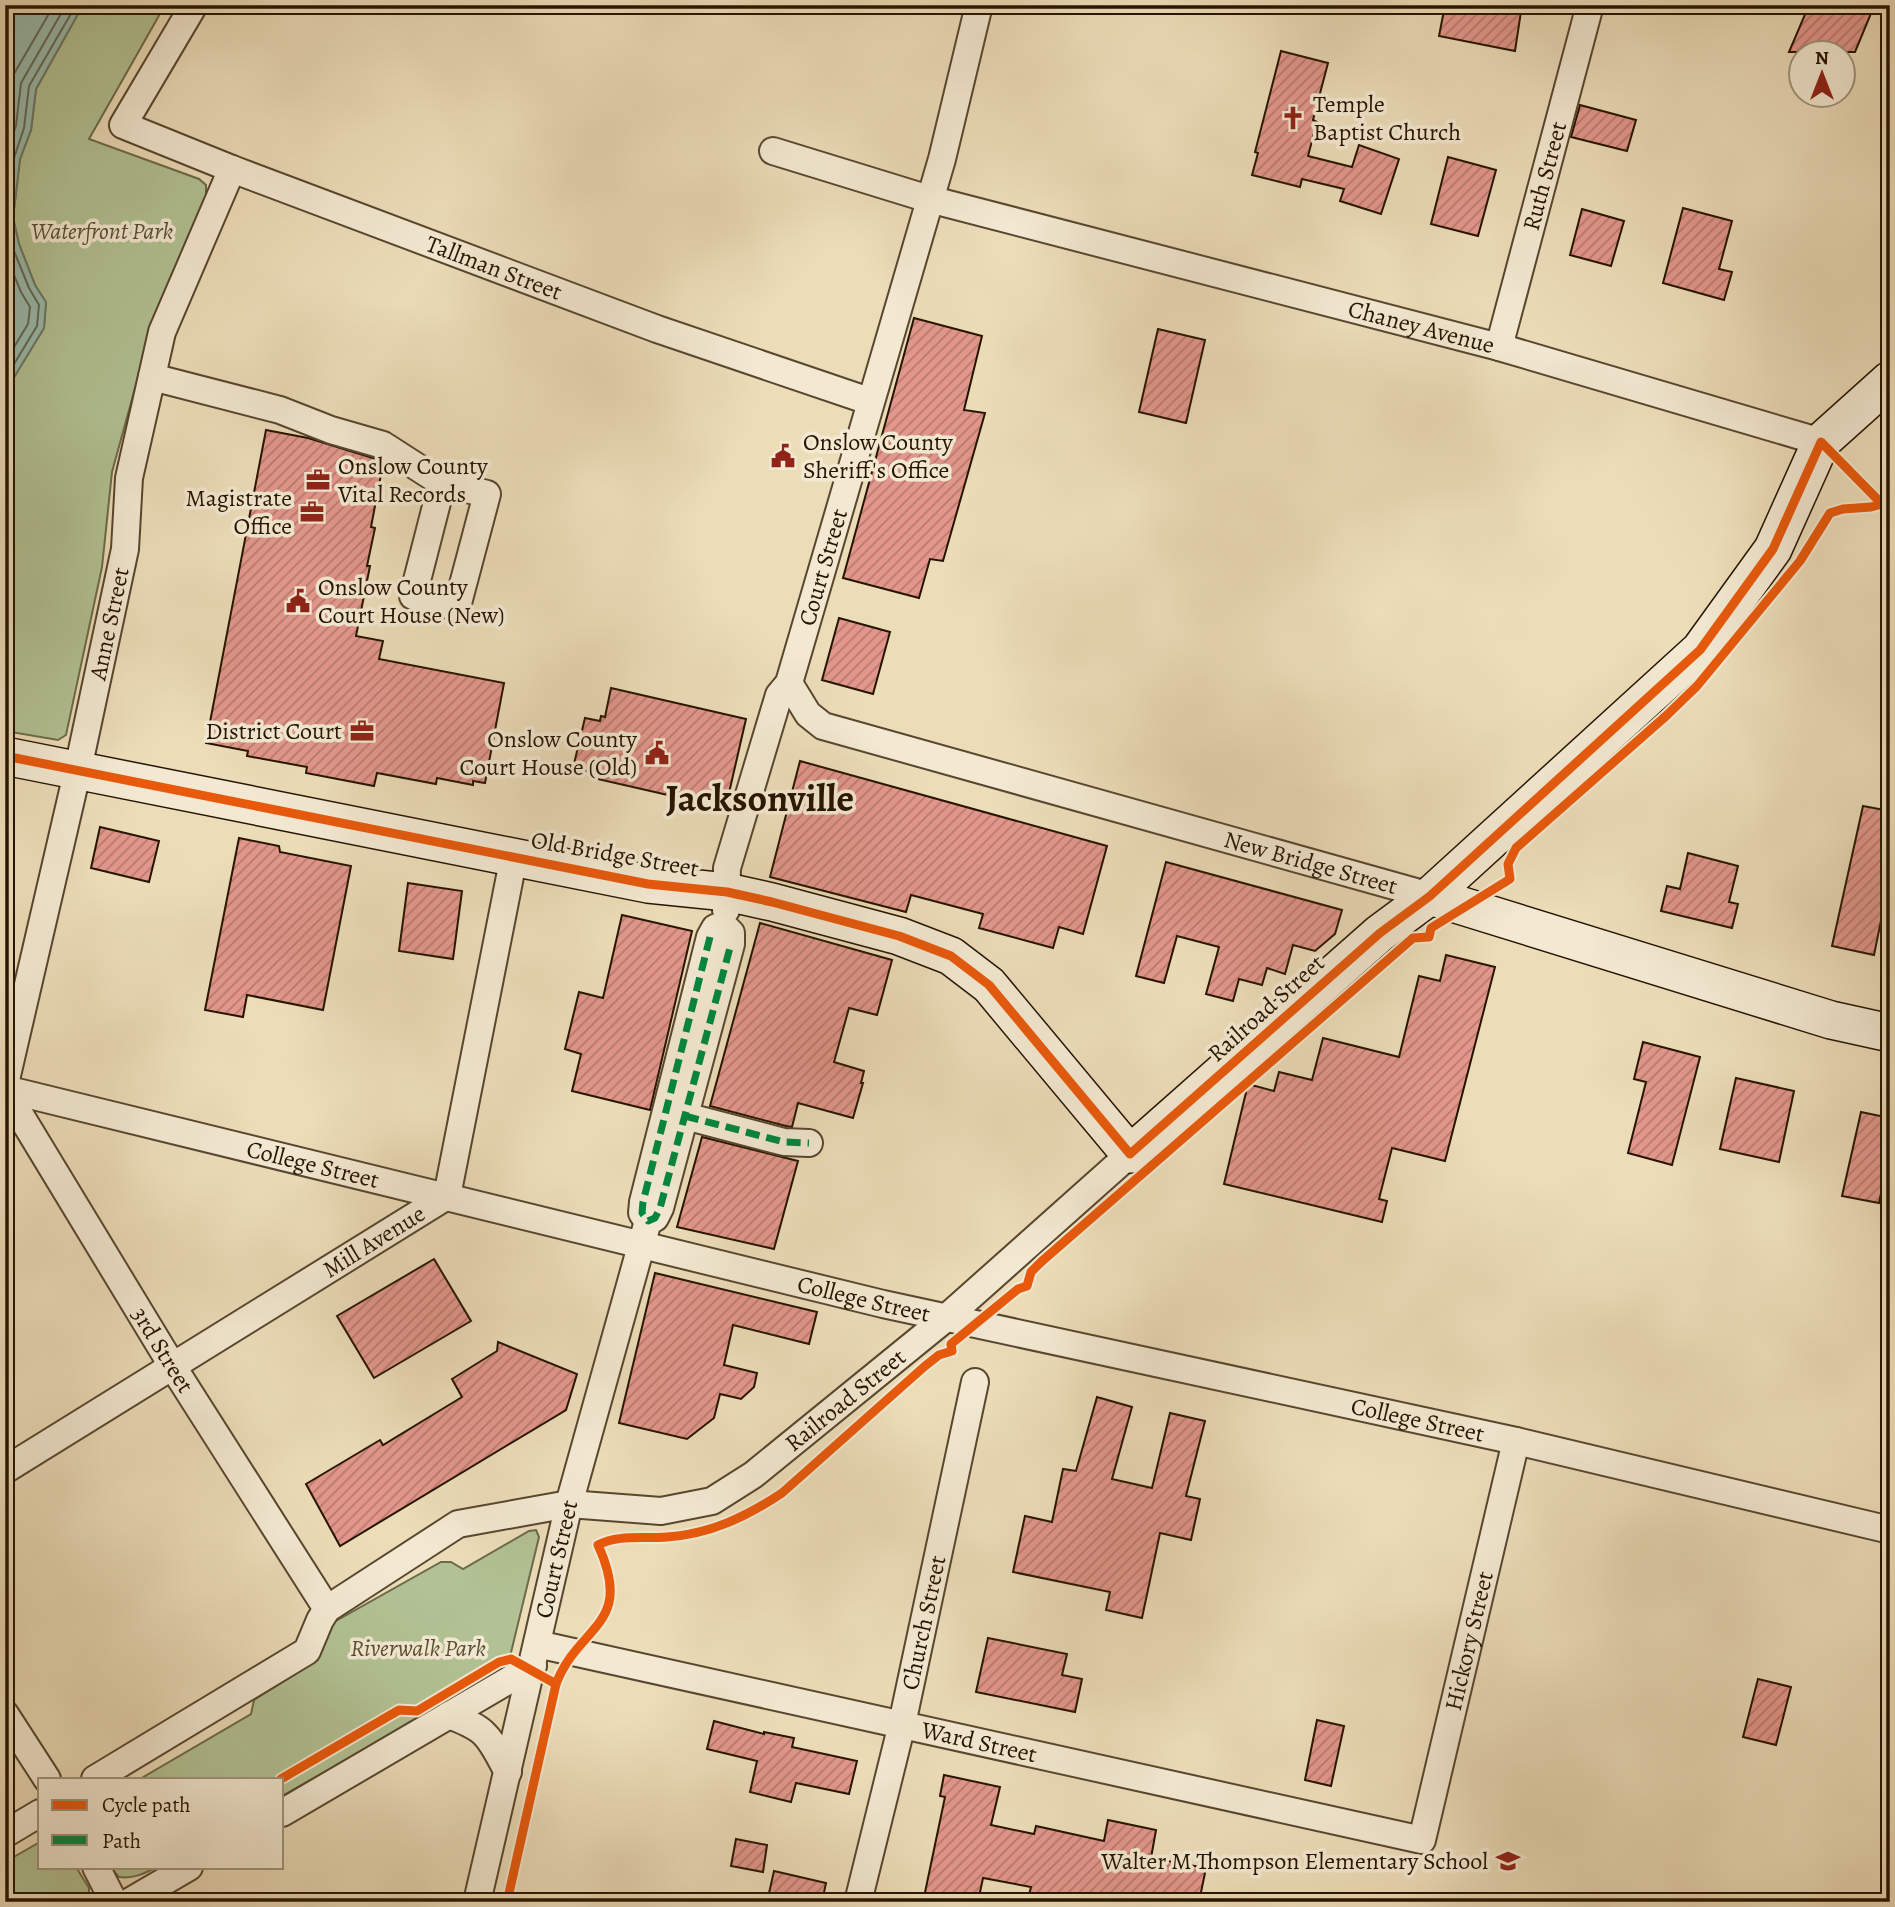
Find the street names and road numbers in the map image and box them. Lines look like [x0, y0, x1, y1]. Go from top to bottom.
street label: Ruth Street [1515, 118, 1574, 234]
street label: Tallman Street [422, 228, 567, 308]
street label: Chaney Avenue [1345, 293, 1498, 361]
street label: Court Street [791, 505, 855, 629]
street label: Anne Street [81, 564, 137, 684]
street label: New Bridge Street [1220, 823, 1401, 902]
street label: Old Bridge Street [529, 824, 701, 884]
street label: Railroad Street [1201, 947, 1331, 1069]
street label: College Street [243, 1133, 383, 1196]
street label: Mill Avenue [317, 1197, 431, 1285]
street label: College Street [794, 1268, 933, 1330]
street label: 3rd Street [124, 1301, 201, 1399]
street label: Railroad Street [778, 1341, 912, 1459]
street label: College Street [1348, 1390, 1487, 1450]
street label: Court Street [527, 1497, 585, 1621]
street label: Church Street [894, 1552, 954, 1693]
street label: Hickory Street [1437, 1568, 1501, 1714]
street label: Ward Street [918, 1713, 1040, 1770]

